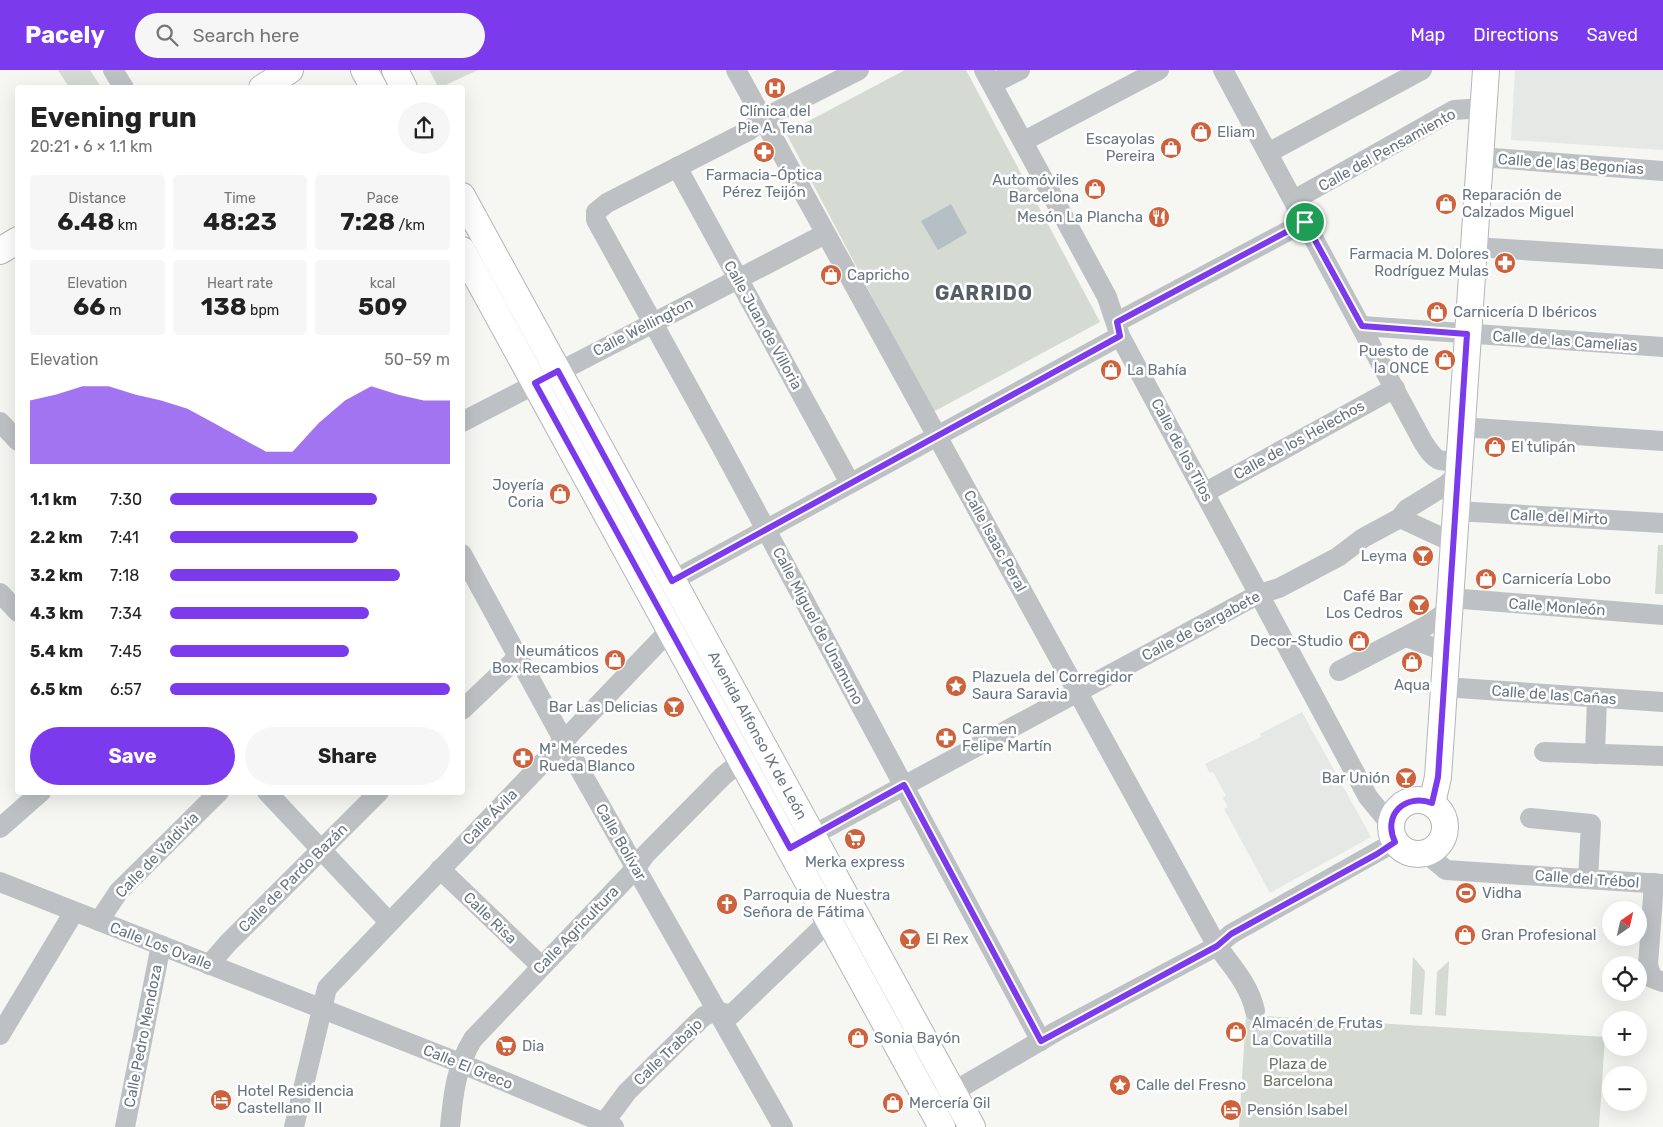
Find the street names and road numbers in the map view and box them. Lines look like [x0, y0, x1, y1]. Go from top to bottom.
street label: Calle del Pensamiento [1315, 105, 1459, 195]
street label: Calle de las Begonias [1497, 150, 1645, 178]
street label: Calle Juan de Villoria [720, 257, 806, 393]
street label: Calle Wellington [590, 294, 696, 360]
street label: Calle de las Camelias [1492, 327, 1638, 355]
street label: Calle de los Tilos [1147, 395, 1217, 505]
street label: Calle de los Helechos [1230, 396, 1368, 484]
street label: Calle Isaac Peral [960, 487, 1030, 595]
street label: Calle del Mirto [1510, 505, 1608, 529]
street label: Calle Miguel de Unamuno [769, 544, 867, 708]
street label: Calle de Gargabete [1139, 587, 1263, 665]
street label: Calle Monleón [1508, 595, 1606, 619]
street label: Avenida Alfonso IX de León [704, 648, 811, 823]
street label: Calle de las Cañas [1491, 682, 1617, 708]
street label: Calle Ávila [459, 785, 521, 849]
street label: Calle Bolívar [592, 800, 650, 884]
street label: Calle de Valdivia [112, 808, 202, 902]
street label: Calle de Pardo Bazán [235, 820, 351, 936]
street label: Calle del Trébol [1534, 866, 1640, 892]
street label: Calle Agricultura [530, 882, 622, 978]
street label: Calle Risa [460, 888, 520, 948]
street label: Calle Los Ovalle [107, 918, 215, 974]
street label: Calle Pedro Mendoza [120, 963, 166, 1109]
street label: Calle Trabajo [630, 1015, 706, 1089]
street label: Calle El Greco [421, 1041, 515, 1093]

